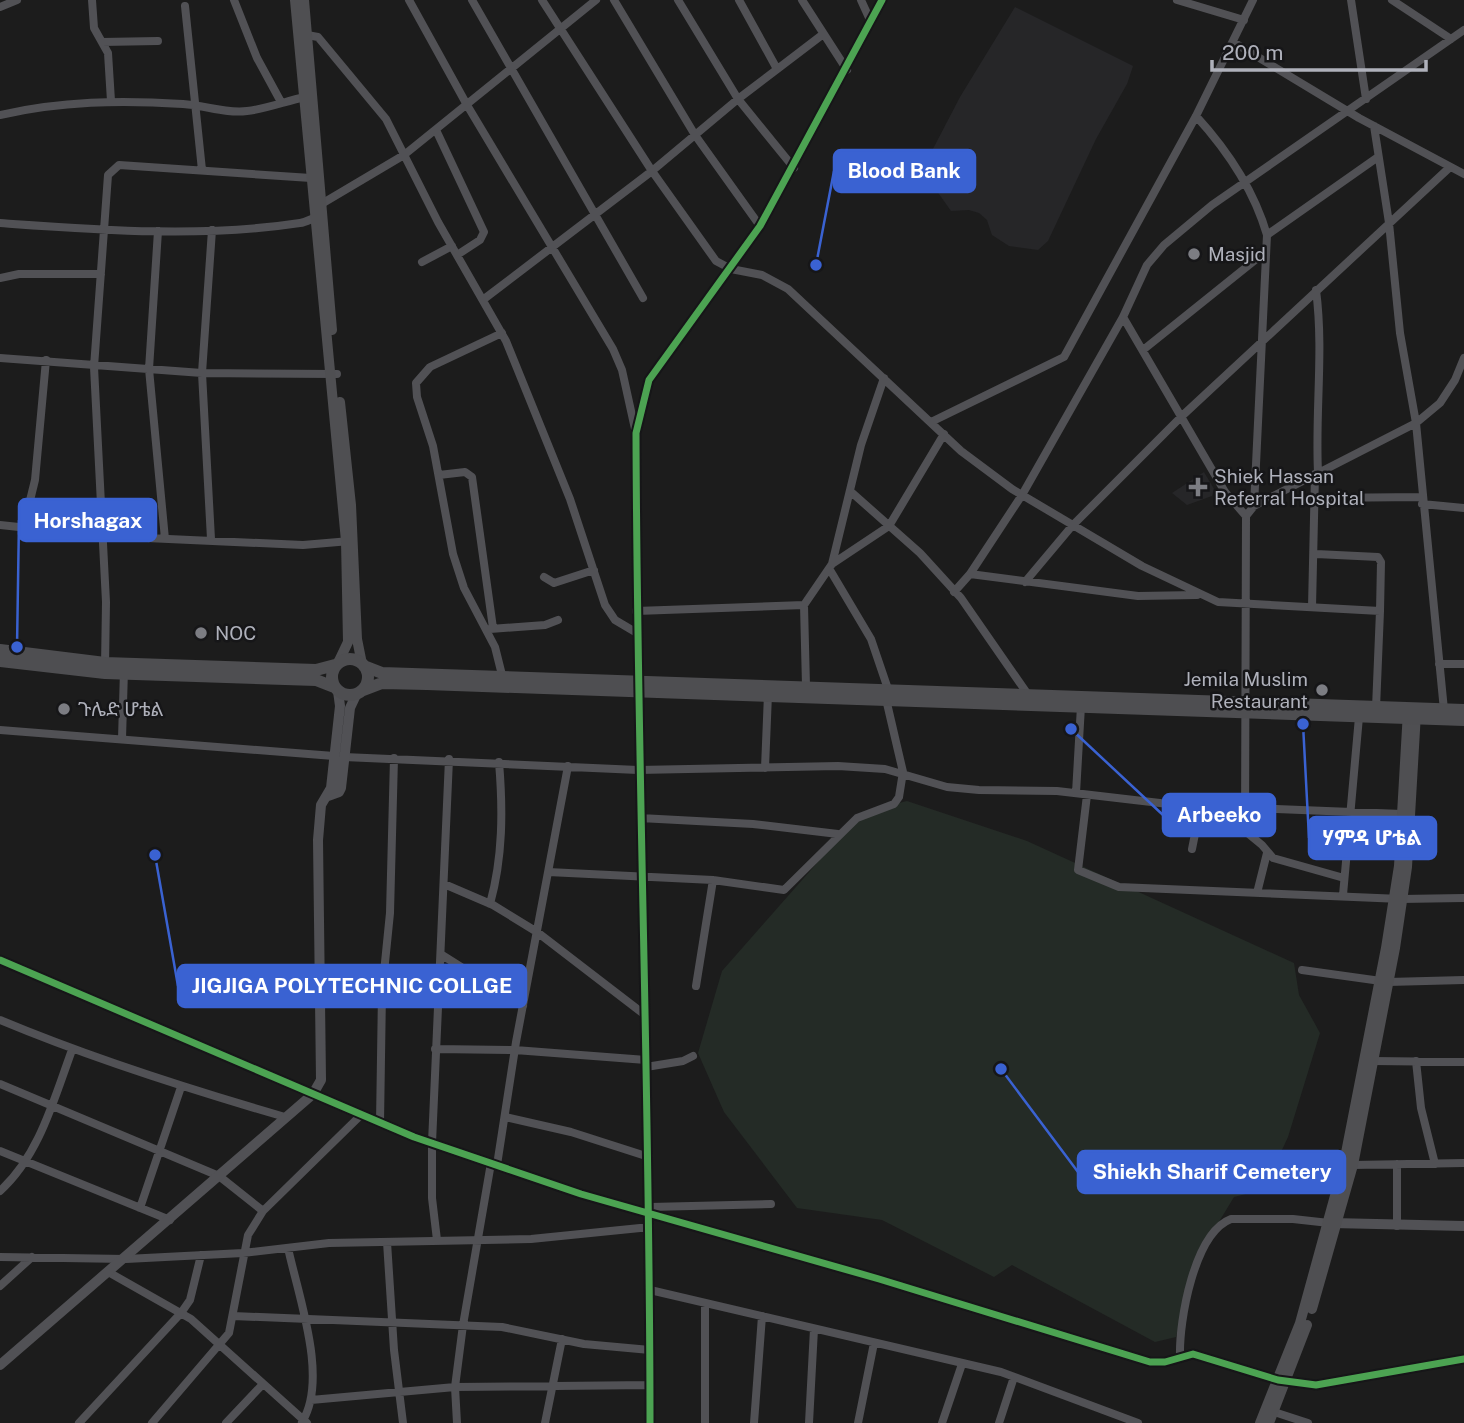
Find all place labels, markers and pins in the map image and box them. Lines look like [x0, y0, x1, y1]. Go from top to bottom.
callout: Blood Bank [834, 150, 975, 192]
place label: Masjid [1208, 243, 1266, 265]
marker: Masjid [1186, 246, 1202, 262]
place label: Shiek Hassan Referral Hospital [1214, 465, 1365, 509]
marker: Shiek Hassan Referral Hospital [1188, 477, 1208, 497]
callout: Horshagax [19, 499, 156, 541]
place label: NOC [215, 622, 256, 644]
marker: NOC [193, 625, 209, 641]
place label: Jemila Muslim Restaurant [1183, 668, 1308, 712]
marker: Jemila Muslim Restaurant [1314, 682, 1330, 698]
place label: ጉሌድ ሆቴል [78, 698, 164, 720]
marker: ጉሌድ ሆቴል [56, 701, 72, 717]
callout: Arbeeko [1163, 794, 1275, 836]
callout: ሃምዳ ሆቴል [1309, 817, 1436, 859]
callout: JIGJIGA POLYTECHNIC COLLGE [178, 965, 526, 1007]
callout: Shiekh Sharif Cemetery [1078, 1151, 1345, 1193]

